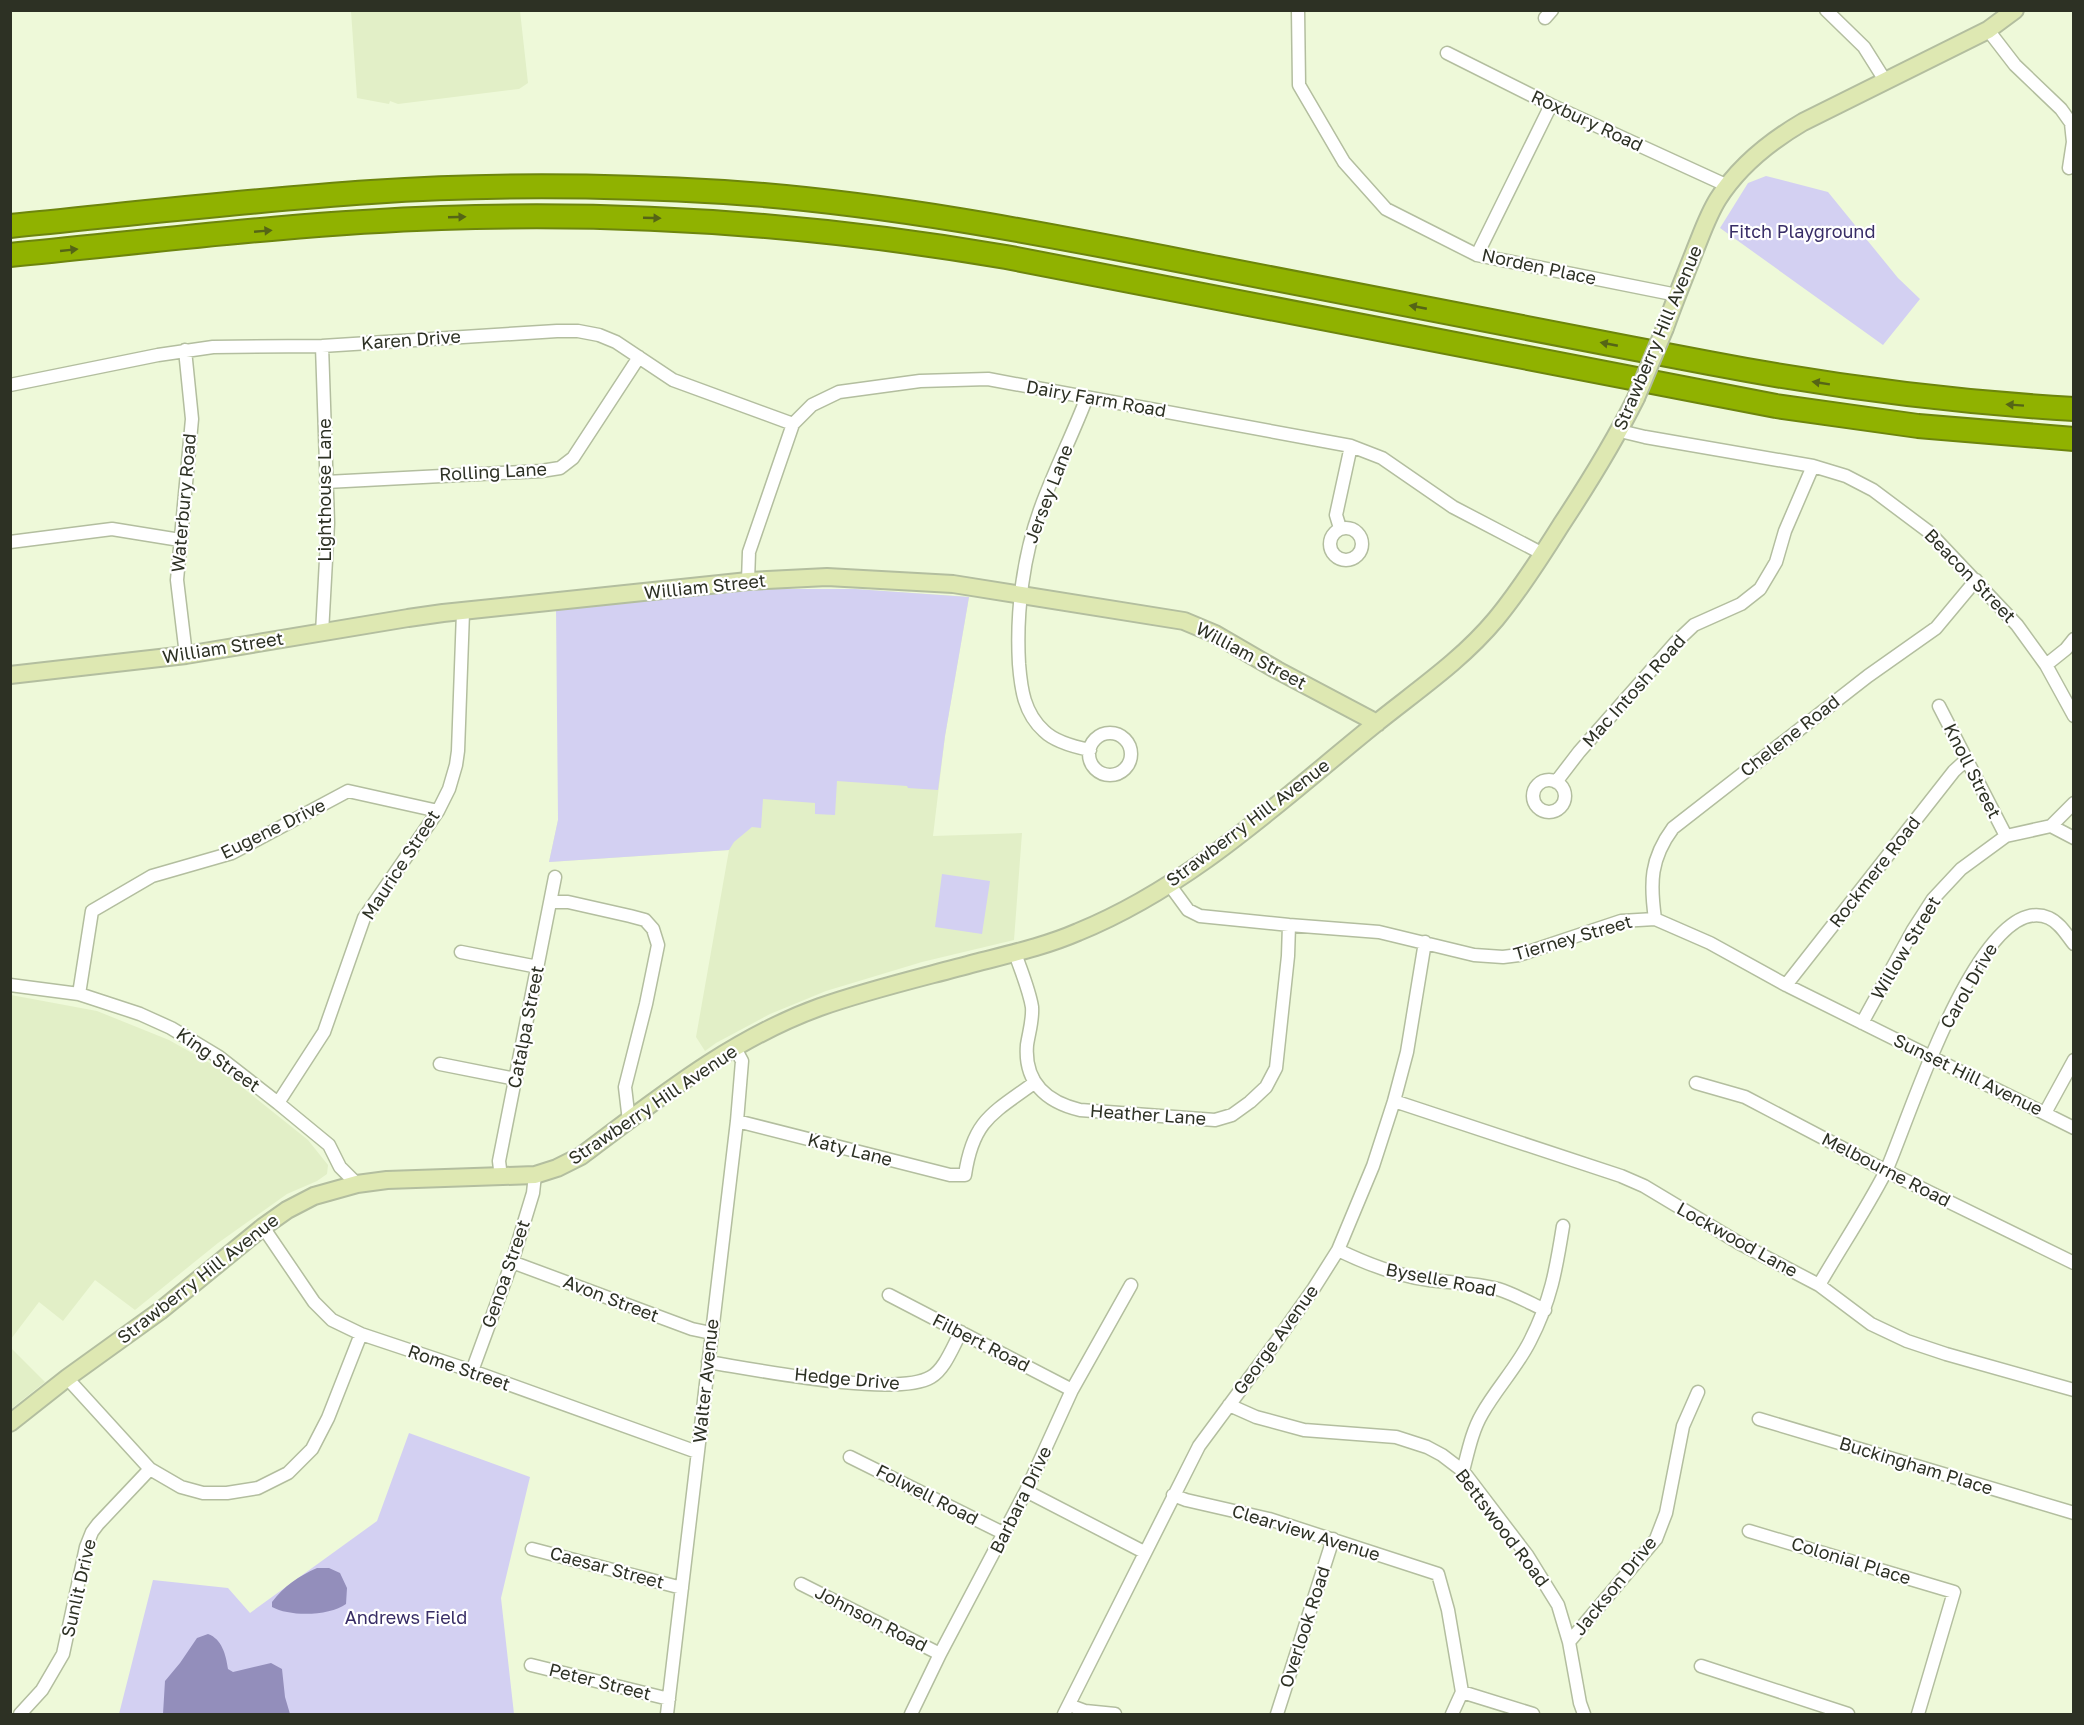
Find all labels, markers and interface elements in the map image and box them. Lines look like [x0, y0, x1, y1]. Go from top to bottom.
street label: Roxbury Road [1528, 85, 1647, 156]
one-way arrow [448, 213, 467, 222]
one-way arrow [643, 214, 662, 223]
park label: Fitch Playground [1729, 220, 1875, 242]
one-way arrow [253, 226, 272, 236]
street label: Strawberry Hill Avenue [1608, 242, 1706, 433]
street label: Norden Place [1480, 243, 1598, 289]
one-way arrow [59, 245, 78, 255]
one-way arrow [1408, 302, 1427, 311]
street label: Karen Drive [360, 325, 462, 353]
one-way arrow [1599, 339, 1618, 348]
street label: Dairy Farm Road [1024, 375, 1168, 421]
one-way arrow [1812, 378, 1831, 387]
one-way arrow [2006, 400, 2025, 410]
street label: Lighthouse Lane [313, 418, 335, 562]
street label: Waterbury Road [166, 433, 200, 573]
street label: Jersey Lane [1019, 441, 1077, 546]
street label: Rolling Lane [438, 457, 547, 485]
street label: Beacon Street [1920, 524, 2021, 627]
street label: William Street [643, 569, 767, 603]
street label: William Street [1192, 617, 1311, 694]
street label: William Street [161, 627, 285, 667]
street label: Mac Intosh Road [1577, 630, 1690, 751]
street label: Chelene Road [1735, 690, 1843, 781]
street label: Knoll Street [1940, 719, 2006, 822]
street label: Strawberry Hill Avenue [1162, 754, 1333, 891]
street label: Eugene Drive [217, 793, 329, 863]
street label: Maurice Street [357, 805, 444, 923]
street label: Rockmere Road [1824, 811, 1924, 931]
street label: Willow Street [1866, 892, 1945, 1003]
street label: Tierney Street [1511, 910, 1635, 964]
street label: Carol Drive [1935, 939, 2001, 1032]
street label: Catalpa Street [502, 964, 548, 1090]
street label: King Street [172, 1022, 265, 1096]
street label: Sunset Hill Avenue [1890, 1028, 2047, 1120]
street label: Strawberry Hill Avenue [564, 1040, 741, 1169]
street label: Heather Lane [1089, 1099, 1207, 1129]
street label: Melbourne Road [1818, 1127, 1955, 1211]
street label: Katy Lane [806, 1128, 895, 1170]
street label: Lockwood Lane [1673, 1197, 1802, 1281]
street label: Strawberry Hill Avenue [112, 1208, 282, 1348]
street label: Genoa Street [476, 1217, 534, 1331]
street label: Byselle Road [1384, 1258, 1498, 1301]
street label: Avon Street [561, 1270, 662, 1326]
street label: George Avenue [1228, 1280, 1322, 1399]
street label: Filbert Road [929, 1308, 1034, 1376]
street label: Walter Avenue [688, 1318, 722, 1444]
street label: Rome Street [405, 1339, 513, 1395]
street label: Hedge Drive [793, 1362, 901, 1394]
street label: Buckingham Place [1837, 1431, 1996, 1499]
street label: Barbara Drive [985, 1442, 1056, 1557]
street label: Folwell Road [873, 1459, 982, 1529]
street label: Bettswood Road [1451, 1464, 1554, 1591]
street label: Clearview Avenue [1230, 1499, 1383, 1565]
street label: Colonial Place [1789, 1531, 1914, 1589]
street label: Jackson Drive [1568, 1532, 1661, 1639]
street label: Sunlit Drive [56, 1536, 100, 1639]
street label: Caesar Street [548, 1541, 667, 1593]
street label: Overlook Road [1274, 1563, 1334, 1690]
street label: Johnson Road [812, 1580, 931, 1656]
park label: Andrews Field [345, 1606, 467, 1628]
street label: Peter Street [547, 1658, 654, 1704]

